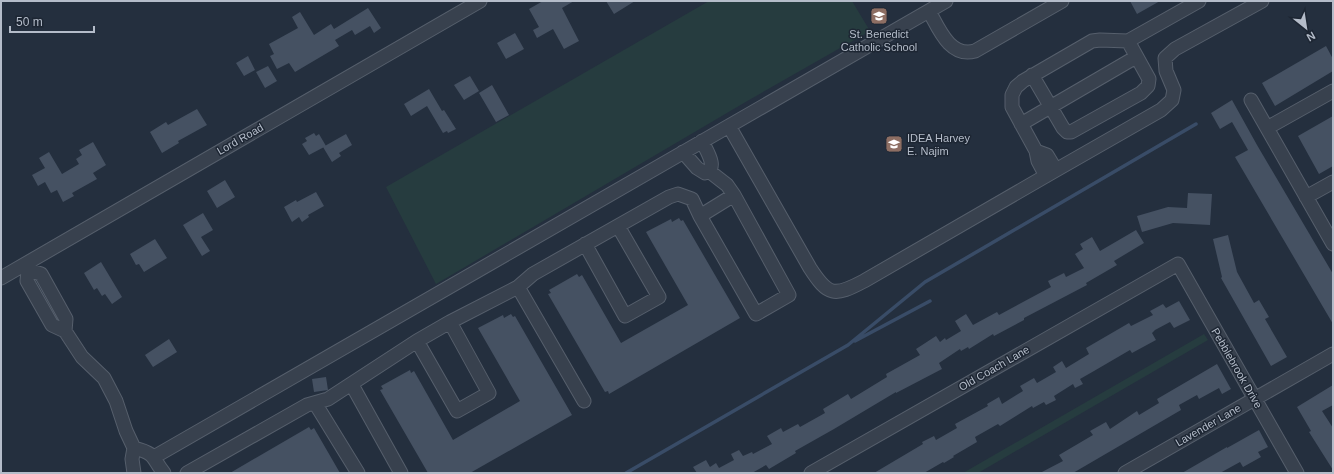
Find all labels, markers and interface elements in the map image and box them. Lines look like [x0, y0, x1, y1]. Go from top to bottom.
school or university icon: St. Benedict Catholic School [869, 6, 889, 26]
scale bar [10, 8, 94, 34]
north arrow [1286, 8, 1326, 48]
text: 50 m [16, 15, 43, 29]
place label: St. Benedict Catholic School [841, 28, 917, 53]
text: N [1305, 29, 1317, 44]
street label: Lord Road [215, 121, 265, 157]
place label: IDEA Harvey E. Najim [907, 132, 970, 157]
school or university icon: IDEA Harvey E. Najim [884, 134, 904, 154]
street label: Pebblebrook Drive [1209, 326, 1265, 410]
street label: Old Coach Lane [957, 343, 1031, 393]
street label: Lavender Lane [1173, 401, 1243, 449]

